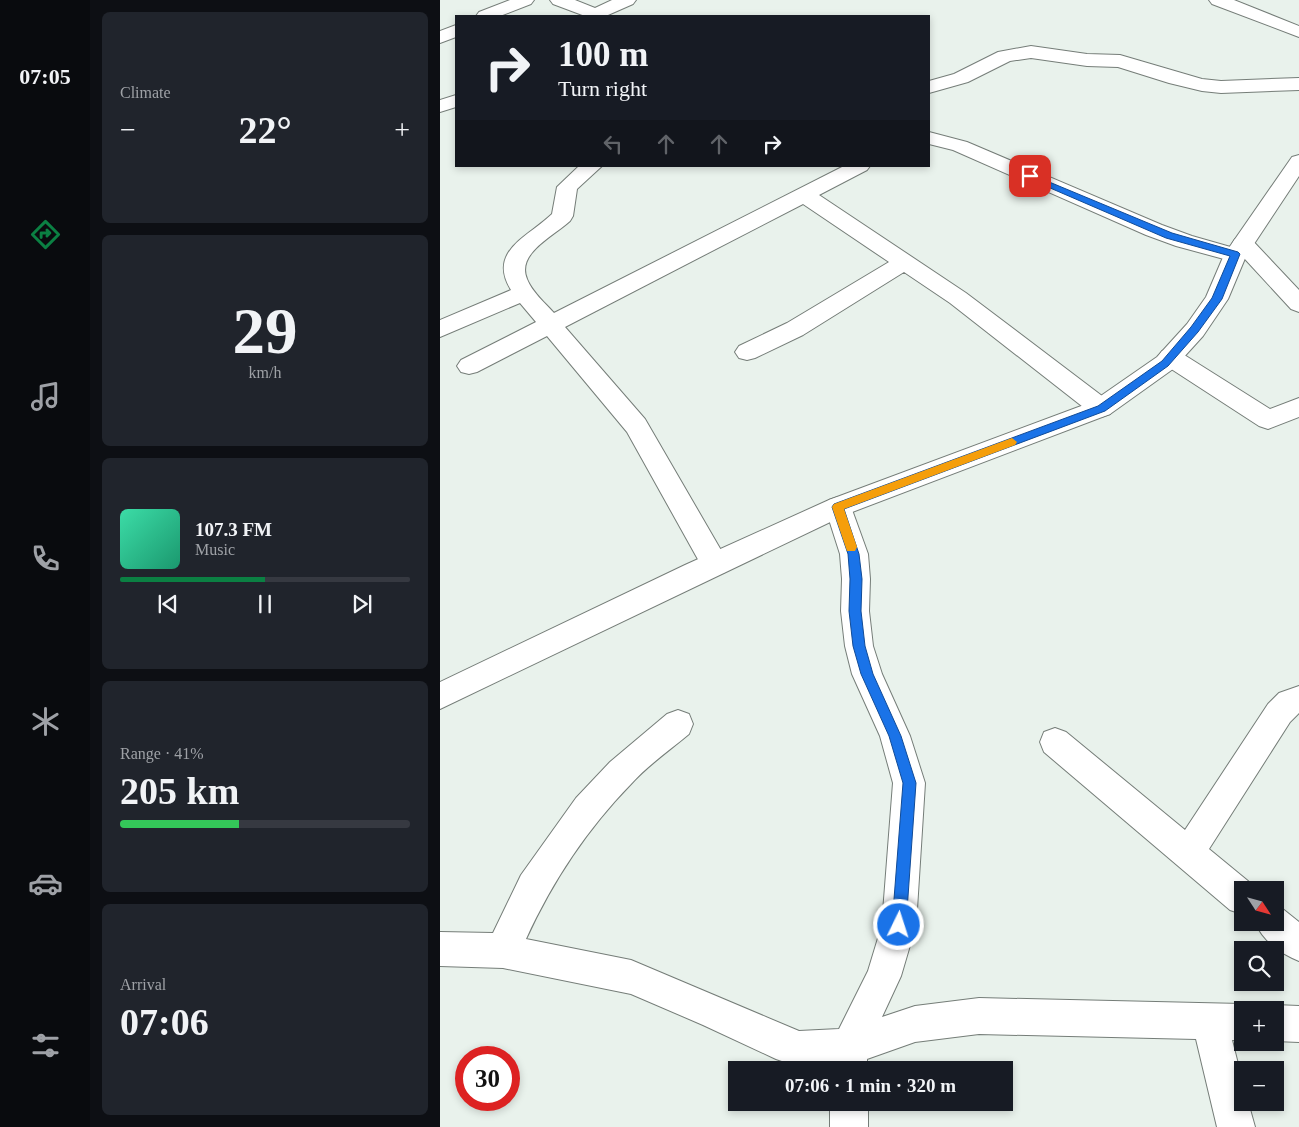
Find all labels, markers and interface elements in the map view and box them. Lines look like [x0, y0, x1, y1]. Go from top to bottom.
icon: right [475, 35, 540, 100]
text: 100 m [558, 35, 648, 74]
text: 07:05 [19, 64, 71, 89]
text: Turn right [558, 76, 647, 101]
text: Climate [120, 84, 171, 101]
text: 22° [238, 109, 292, 151]
text: − [120, 114, 136, 145]
text: + [394, 114, 410, 145]
icon: left [599, 130, 627, 158]
icon: ahead [652, 130, 680, 158]
icon: ahead [705, 130, 733, 158]
icon: right [758, 130, 786, 158]
pin [1009, 155, 1051, 197]
icon: arrive [1016, 162, 1044, 190]
icon: directions [28, 217, 63, 252]
text: 29 [233, 295, 298, 367]
text: km/h [249, 364, 281, 381]
icon: music [28, 379, 63, 414]
text: 107.3 FM [195, 519, 272, 540]
icon: phone [28, 541, 63, 576]
text: Music [195, 541, 235, 558]
icon: previous [154, 590, 182, 618]
icon: pause [251, 590, 279, 618]
icon: next [348, 590, 376, 618]
icon: climate [28, 704, 63, 739]
text: Range · 41% [120, 745, 204, 762]
text: 205 km [120, 770, 239, 812]
icon: car [28, 866, 63, 901]
north arrow [1234, 881, 1284, 931]
map controls [1234, 881, 1284, 1111]
position arrow [872, 898, 924, 950]
button: search [1234, 941, 1284, 991]
text: Arrival [120, 976, 166, 993]
text: 07:06 [120, 1001, 209, 1043]
button: + [1234, 1001, 1284, 1051]
icon: filters [28, 1028, 63, 1063]
speed limit sign: 30 [455, 1046, 520, 1111]
button: − [1234, 1061, 1284, 1111]
text: 07:06 · 1 min · 320 m [785, 1075, 956, 1096]

